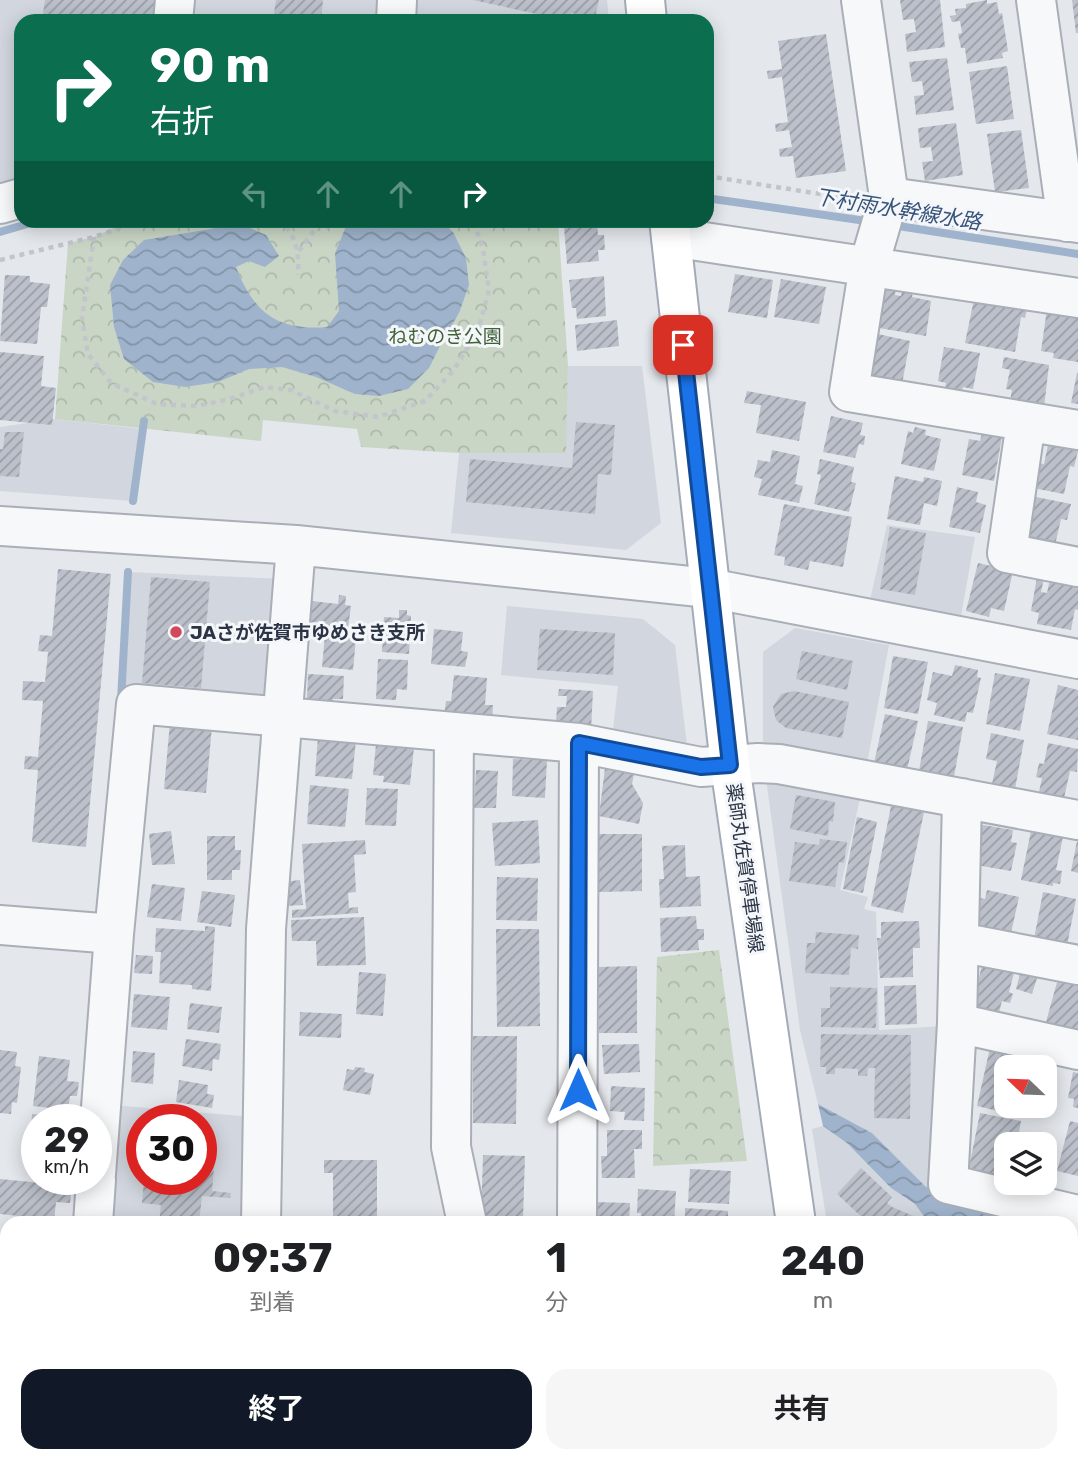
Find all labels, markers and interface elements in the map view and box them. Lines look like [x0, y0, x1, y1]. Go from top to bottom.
text: 90 m [150, 36, 270, 94]
icon: right [35, 42, 126, 133]
text: 右折 [150, 102, 214, 140]
icon: left [236, 175, 274, 213]
icon: ahead [309, 175, 347, 213]
icon: ahead [382, 175, 420, 213]
icon: right [455, 175, 493, 213]
water label: 下村雨水幹線水路 [813, 184, 985, 235]
pin [653, 315, 713, 375]
park label: ねむのき公園 [388, 325, 502, 348]
icon: arrive [664, 326, 702, 364]
place label: JAさが佐賀市ゆめさき支所 [190, 621, 425, 644]
marker: JAさが佐賀市ゆめさき支所 [168, 624, 184, 640]
street label: 薬師丸佐賀停車場線 [722, 782, 768, 954]
position arrow [541, 1053, 615, 1127]
north arrow [994, 1055, 1057, 1118]
map controls [994, 1055, 1057, 1195]
speed limit sign: 30 [126, 1104, 217, 1195]
text: 29 [44, 1119, 89, 1161]
button: layers [994, 1132, 1057, 1195]
text: km/h [44, 1156, 89, 1178]
text: 09:37 [213, 1233, 332, 1283]
text: 1 [546, 1233, 567, 1283]
text: 240 [781, 1236, 865, 1286]
text: m [813, 1286, 833, 1314]
text: 到着 [250, 1288, 296, 1316]
text: 分 [545, 1288, 568, 1316]
button: 終了 [21, 1369, 532, 1449]
button: 共有 [546, 1369, 1057, 1449]

